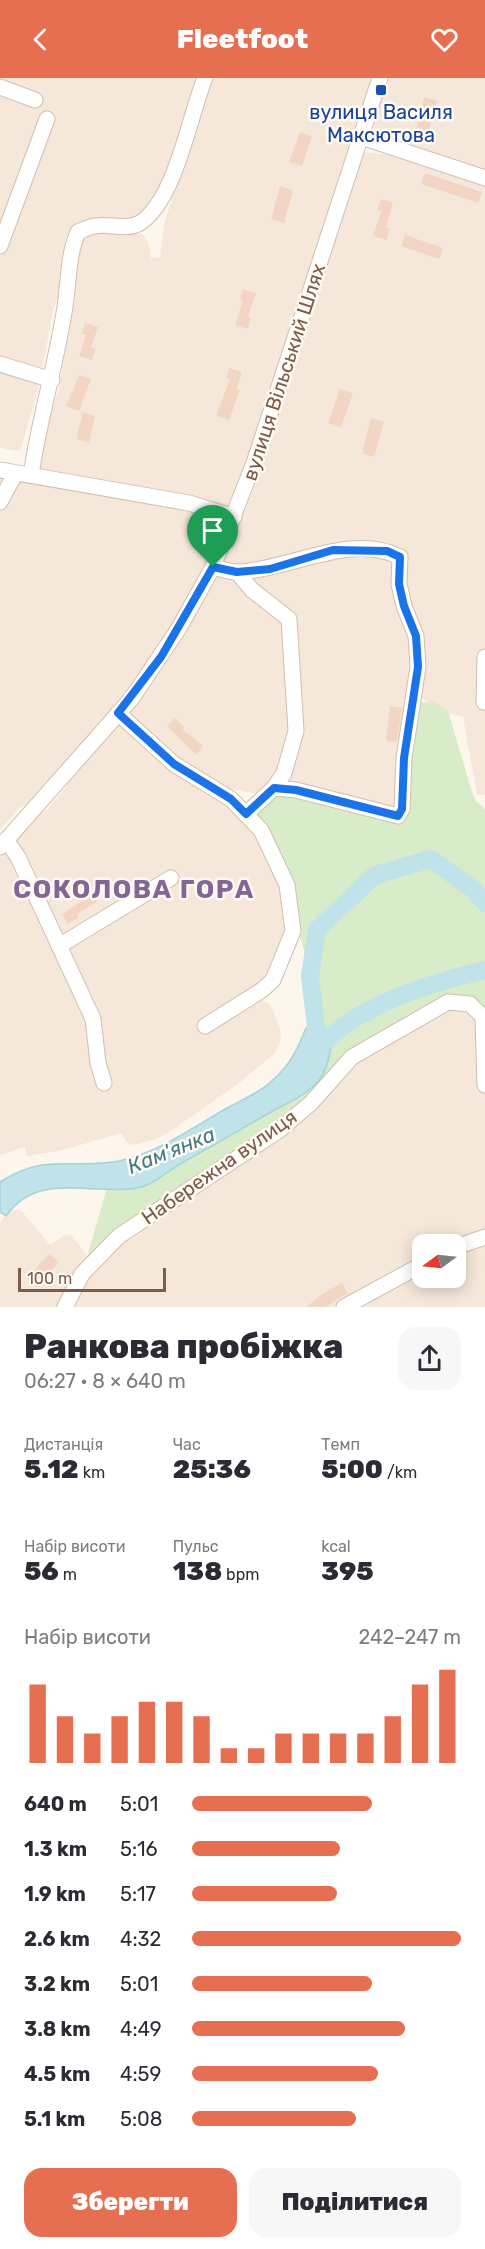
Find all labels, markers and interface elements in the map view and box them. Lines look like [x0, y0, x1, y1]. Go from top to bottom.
icon: back [24, 23, 57, 56]
text: Fleetfoot [177, 23, 308, 55]
icon: heart [428, 23, 461, 56]
marker: вулиця Василя Максютова [374, 83, 388, 97]
place label: вулиця Василя Максютова [309, 100, 453, 147]
street label: вулиця Вільський Шлях [238, 260, 331, 484]
pin [187, 505, 238, 567]
icon: arrive [196, 514, 229, 547]
district label: СОКОЛОВА ГОРА [13, 874, 255, 905]
street label: Набережна вулиця [137, 1104, 301, 1230]
water label: Кам'янка [124, 1121, 218, 1179]
north arrow [412, 1234, 466, 1288]
map controls [412, 1234, 466, 1288]
scale bar [18, 1265, 166, 1292]
text: 100 m [27, 1269, 72, 1288]
text: Ранкова пробіжка [24, 1327, 343, 1366]
button: share [398, 1327, 461, 1390]
text: 06:27 · 8 × 640 m [24, 1369, 186, 1393]
text: Дистанція [24, 1435, 103, 1454]
text: Час [173, 1435, 201, 1454]
text: Темп [321, 1435, 360, 1454]
text: 5.12 [24, 1454, 79, 1485]
text: 25:36 [173, 1454, 251, 1485]
text: 5:00 [321, 1454, 383, 1485]
text: km [79, 1463, 105, 1482]
text: /km [383, 1463, 417, 1482]
text: Набір висоти [24, 1537, 126, 1556]
text: Пульс [173, 1537, 218, 1556]
text: kcal [321, 1537, 351, 1556]
text: 56 [24, 1556, 59, 1587]
text: 138 [173, 1556, 222, 1587]
text: 395 [321, 1556, 374, 1587]
text: m [59, 1565, 77, 1584]
text: bpm [222, 1565, 259, 1584]
text: Набір висоти [24, 1625, 151, 1649]
text: 242–247 m [359, 1625, 461, 1649]
text: 640 m [24, 1792, 87, 1816]
text: 5:01 [120, 1792, 158, 1816]
text: 1.3 km [24, 1837, 87, 1861]
text: 5:16 [120, 1837, 158, 1861]
text: 1.9 km [24, 1882, 86, 1906]
text: 5:17 [120, 1882, 156, 1906]
text: 2.6 km [24, 1927, 90, 1951]
text: 4:32 [120, 1927, 161, 1951]
text: 3.2 km [24, 1972, 90, 1996]
text: 5:01 [120, 1972, 158, 1996]
text: 3.8 km [24, 2017, 91, 2041]
text: 4:49 [120, 2017, 162, 2041]
text: 4.5 km [24, 2062, 90, 2086]
text: 4:59 [120, 2062, 161, 2086]
text: 5.1 km [24, 2107, 85, 2131]
text: 5:08 [120, 2107, 162, 2131]
button: Зберегти [24, 2168, 237, 2237]
button: Поділитися [249, 2168, 461, 2237]

